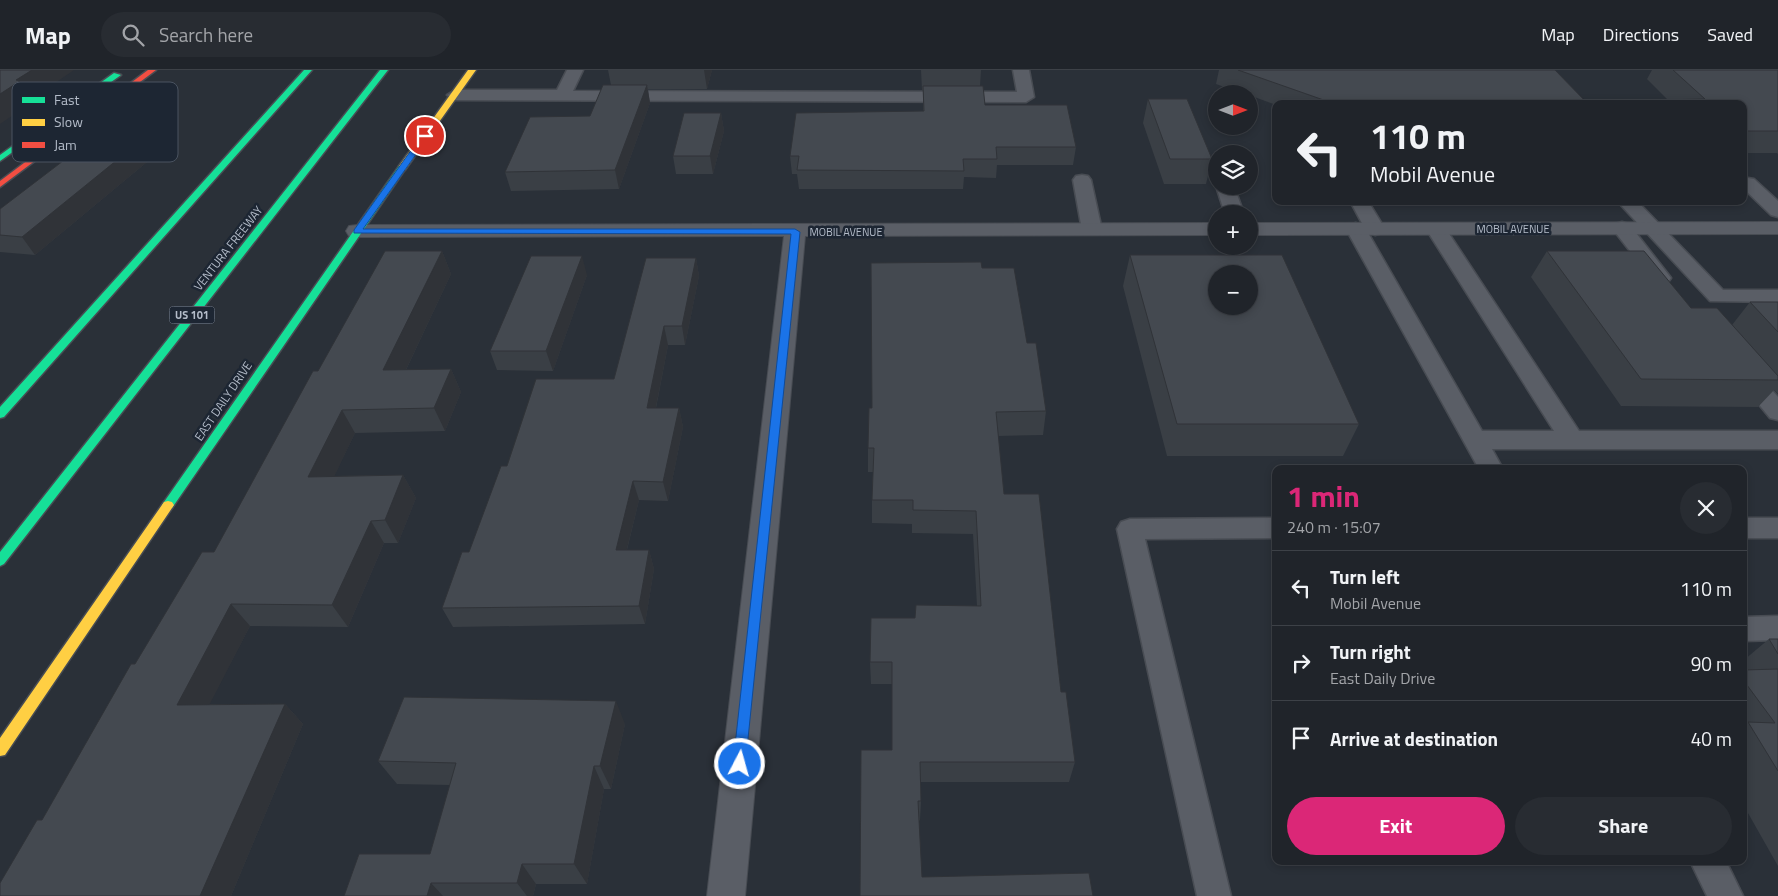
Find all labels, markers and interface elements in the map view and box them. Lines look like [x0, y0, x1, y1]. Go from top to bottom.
search box [101, 12, 451, 57]
text: Map [25, 17, 71, 53]
text: Search here [159, 20, 253, 49]
icon: search [119, 21, 147, 49]
text: Map [1541, 21, 1575, 48]
text: Directions [1603, 21, 1679, 48]
text: Saved [1707, 21, 1753, 48]
legend [12, 82, 178, 162]
north arrow [1208, 85, 1258, 135]
map controls [1208, 85, 1258, 315]
text: Fast [54, 89, 79, 110]
text: 110 m [1370, 109, 1466, 163]
text: Slow [54, 111, 83, 132]
pin [404, 115, 446, 157]
icon: left [1287, 120, 1352, 185]
icon: arrive [411, 122, 439, 150]
text: Jam [54, 134, 77, 155]
button: layers [1208, 145, 1258, 195]
text: Mobil Avenue [1370, 157, 1495, 191]
street label: VENTURA FREEWAY [189, 201, 268, 295]
button: + [1208, 205, 1258, 255]
street label: MOBIL AVENUE [1476, 221, 1550, 237]
street label: MOBIL AVENUE [809, 224, 883, 240]
button: − [1208, 265, 1258, 315]
road number: US 101 [170, 306, 214, 324]
street label: EAST DAILY DRIVE [189, 357, 257, 445]
text: 1 min [1287, 473, 1360, 519]
button: close [1680, 482, 1732, 534]
text: 240 m · 15:07 [1287, 515, 1381, 539]
text: Turn left [1330, 562, 1400, 591]
icon: left [1287, 574, 1315, 602]
text: 110 m [1680, 574, 1732, 603]
text: Mobil Avenue [1330, 591, 1421, 615]
text: Turn right [1330, 637, 1411, 666]
icon: right [1287, 649, 1315, 677]
text: 90 m [1691, 649, 1732, 678]
text: East Daily Drive [1330, 666, 1435, 690]
icon: arrive [1287, 724, 1315, 752]
text: Arrive at destination [1330, 724, 1498, 753]
text: 40 m [1691, 724, 1732, 753]
position arrow [713, 737, 765, 789]
button: Exit [1287, 797, 1505, 855]
button: Share [1515, 797, 1732, 855]

